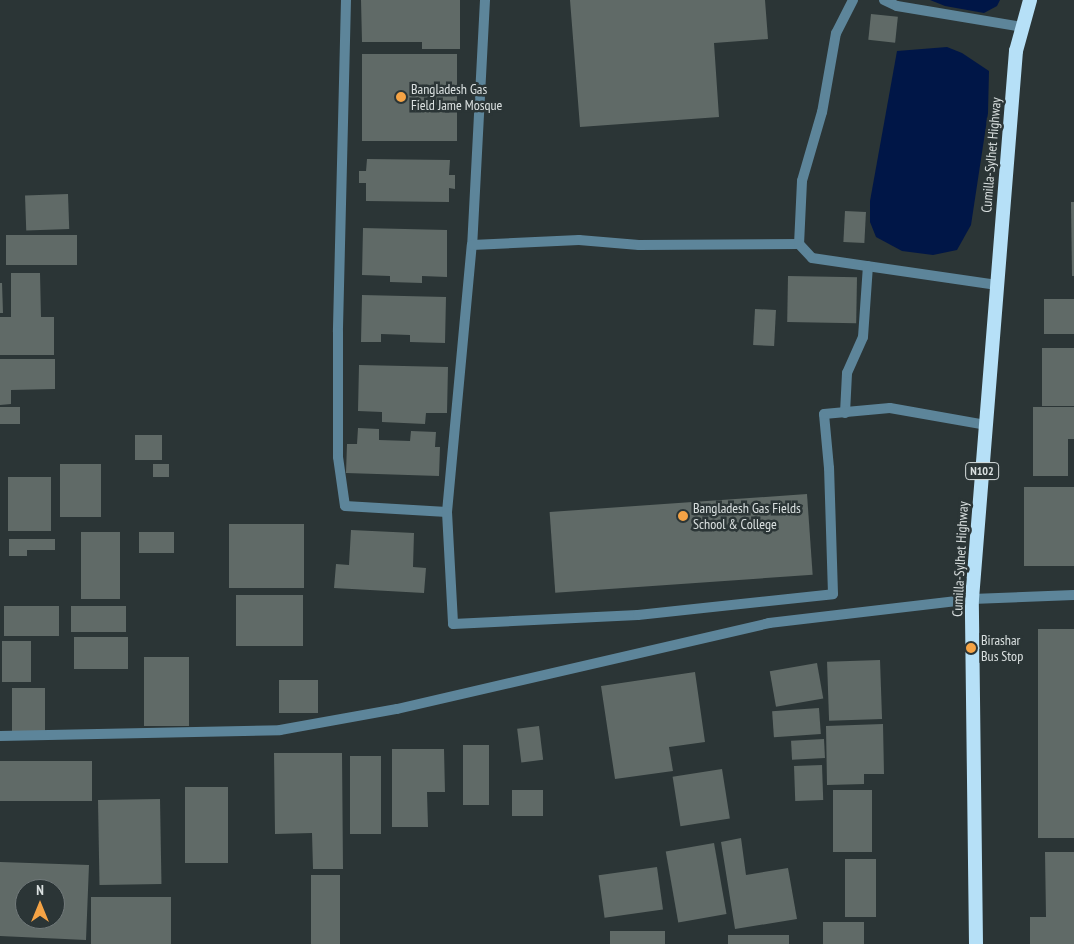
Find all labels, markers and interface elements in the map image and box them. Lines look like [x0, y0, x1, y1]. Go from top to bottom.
place label: Bangladesh Gas Field Jame Mosque [411, 81, 502, 114]
marker: Bangladesh Gas Field Jame Mosque [395, 91, 407, 103]
street label: Cumilla-Sylhet Highway [978, 97, 1004, 213]
road number: N102 [964, 462, 1000, 481]
place label: Bangladesh Gas Fields School & College [693, 500, 801, 532]
street label: Cumilla-Sylhet Highway [949, 501, 971, 617]
marker: Bangladesh Gas Fields School & College [677, 510, 689, 522]
place label: Birashar Bus Stop [981, 632, 1023, 664]
marker: Birashar Bus Stop [965, 642, 977, 654]
north arrow [15, 879, 65, 929]
text: N [36, 881, 44, 899]

